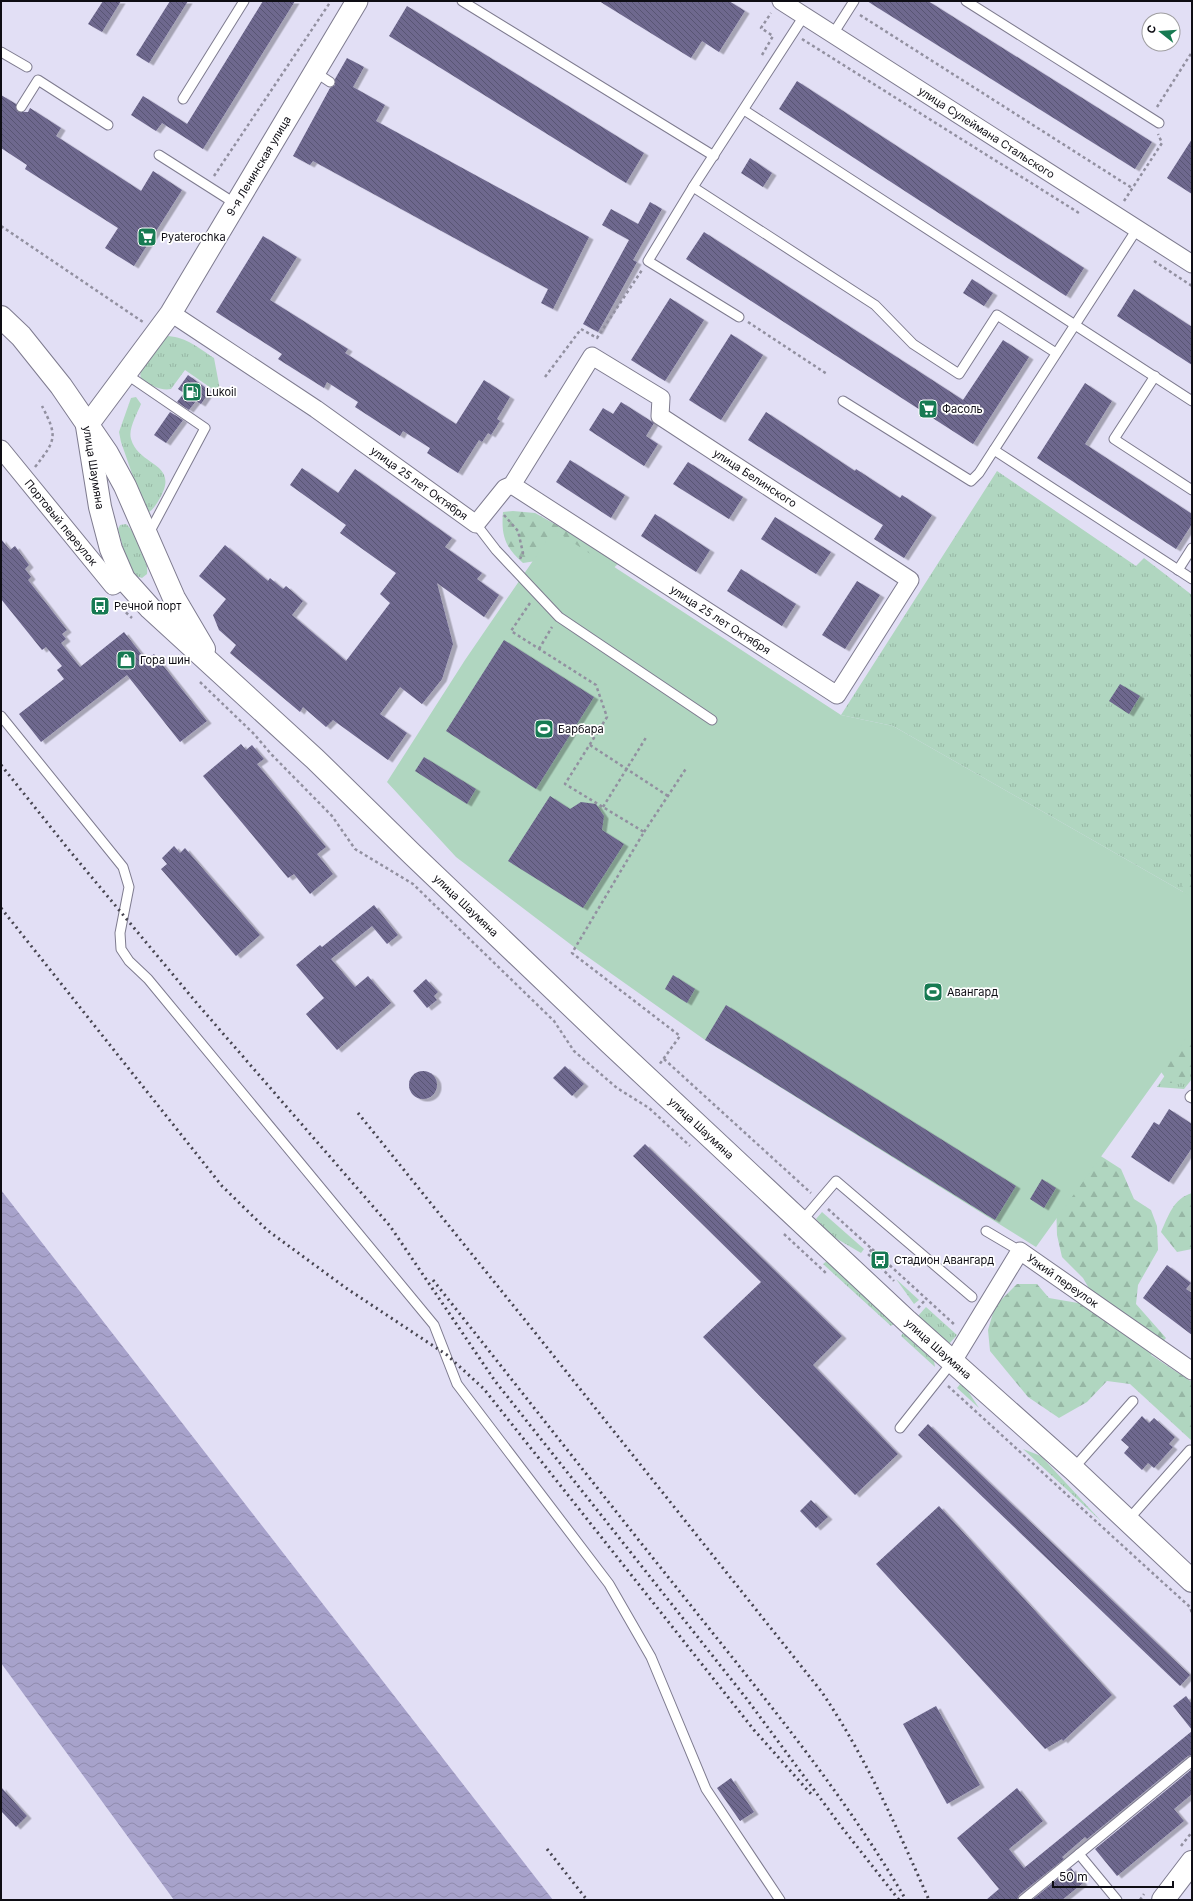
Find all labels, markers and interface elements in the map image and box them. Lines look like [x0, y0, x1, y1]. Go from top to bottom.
north arrow [1141, 12, 1181, 52]
text: С [1144, 23, 1159, 35]
street label: улица Сулеймана Стальского [916, 84, 1058, 182]
street label: 9-я Ленинская улица [223, 113, 294, 219]
supermarket icon: Pyaterochka [136, 226, 158, 248]
place label: Pyaterochka [161, 230, 226, 244]
fuel station icon: Lukoil [181, 381, 203, 403]
place label: Lukoil [206, 385, 236, 399]
supermarket icon: Фасоль [917, 398, 939, 420]
place label: Фасоль [942, 402, 983, 416]
street label: улица Шаумяна [80, 425, 107, 510]
street label: улица 25 лет Октября [368, 443, 471, 523]
street label: улица Белинского [711, 446, 800, 511]
street label: Портовый переулок [22, 477, 101, 569]
street label: улица 25 лет Октября [668, 582, 773, 657]
bus stop icon: Речной порт [89, 595, 111, 617]
place label: Речной порт [114, 599, 182, 613]
shop icon: Гора шин [115, 649, 137, 671]
place label: Гора шин [140, 653, 190, 667]
sports icon: Барбара [533, 718, 555, 740]
place label: Барбара [558, 722, 604, 736]
street label: улица Шаумяна [430, 871, 501, 940]
sports icon: Авангард [922, 981, 944, 1003]
place label: Авангард [947, 985, 998, 999]
street label: улица Шаумяна [665, 1094, 737, 1162]
bus stop icon: Стадион Авангард [869, 1249, 891, 1271]
street label: Узкий переулок [1024, 1251, 1101, 1311]
place label: Стадион Авангард [894, 1253, 994, 1267]
street label: улица Шаумяна [902, 1316, 974, 1382]
scale bar [1053, 1863, 1173, 1889]
text: 50 m [1059, 1869, 1088, 1884]

